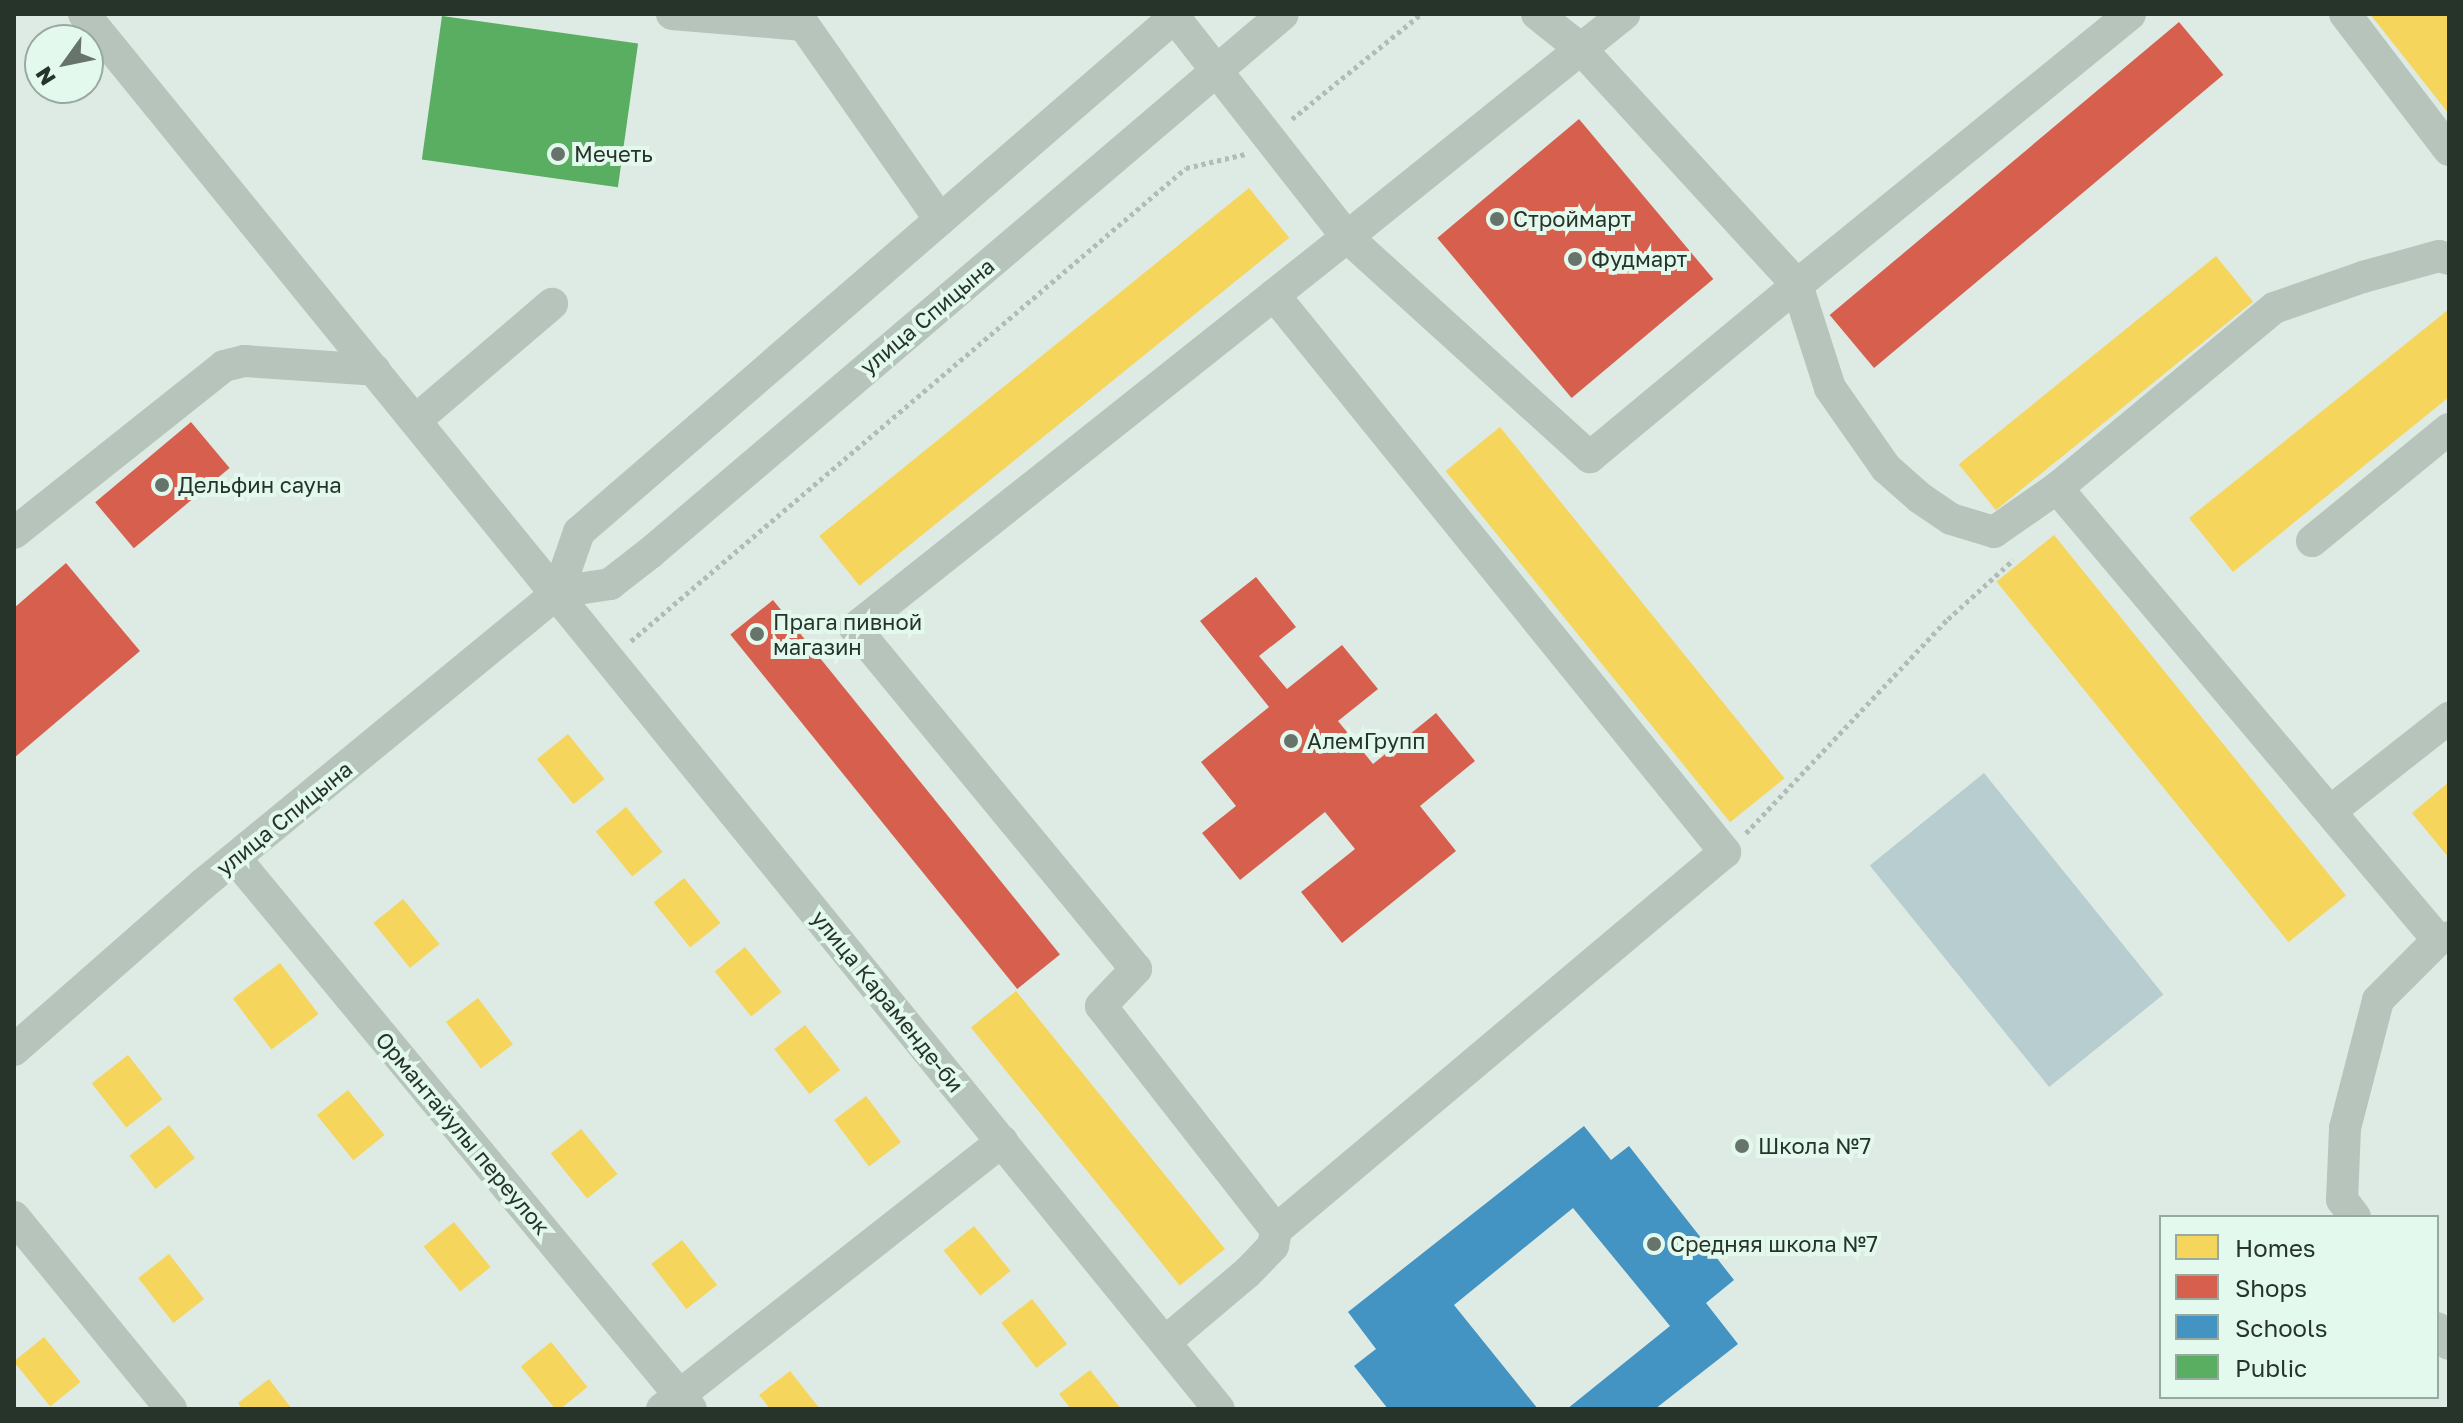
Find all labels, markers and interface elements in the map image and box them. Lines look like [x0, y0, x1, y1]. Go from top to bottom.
north arrow [24, 24, 104, 104]
text: N [29, 62, 61, 91]
place label: Мечеть [574, 141, 653, 167]
marker: Мечеть [549, 145, 567, 163]
place label: Строймарт [1513, 206, 1631, 232]
marker: Строймарт [1488, 210, 1506, 228]
place label: Фудмарт [1591, 246, 1687, 272]
marker: Фудмарт [1566, 250, 1584, 268]
street label: улица Спицына [855, 252, 999, 380]
place label: Дельфин сауна [178, 472, 342, 498]
marker: Дельфин сауна [153, 476, 171, 494]
place label: Прага пивной магазин [773, 608, 922, 660]
marker: Прага пивной магазин [748, 625, 766, 643]
place label: АлемГрупп [1307, 728, 1425, 754]
marker: АлемГрупп [1282, 732, 1300, 750]
street label: улица Спицына [211, 755, 357, 881]
street label: улица Караменде-би [806, 905, 970, 1097]
street label: Ормантайулы переулок [370, 1026, 556, 1240]
place label: Школа №7 [1758, 1133, 1871, 1159]
marker: Школа №7 [1733, 1137, 1751, 1155]
legend [2159, 1215, 2439, 1399]
place label: Средняя школа №7 [1670, 1231, 1878, 1257]
text: Homes [2235, 1233, 2316, 1262]
marker: Средняя школа №7 [1645, 1235, 1663, 1253]
text: Shops [2235, 1273, 2307, 1302]
text: Schools [2235, 1313, 2327, 1342]
text: Public [2235, 1353, 2307, 1382]

